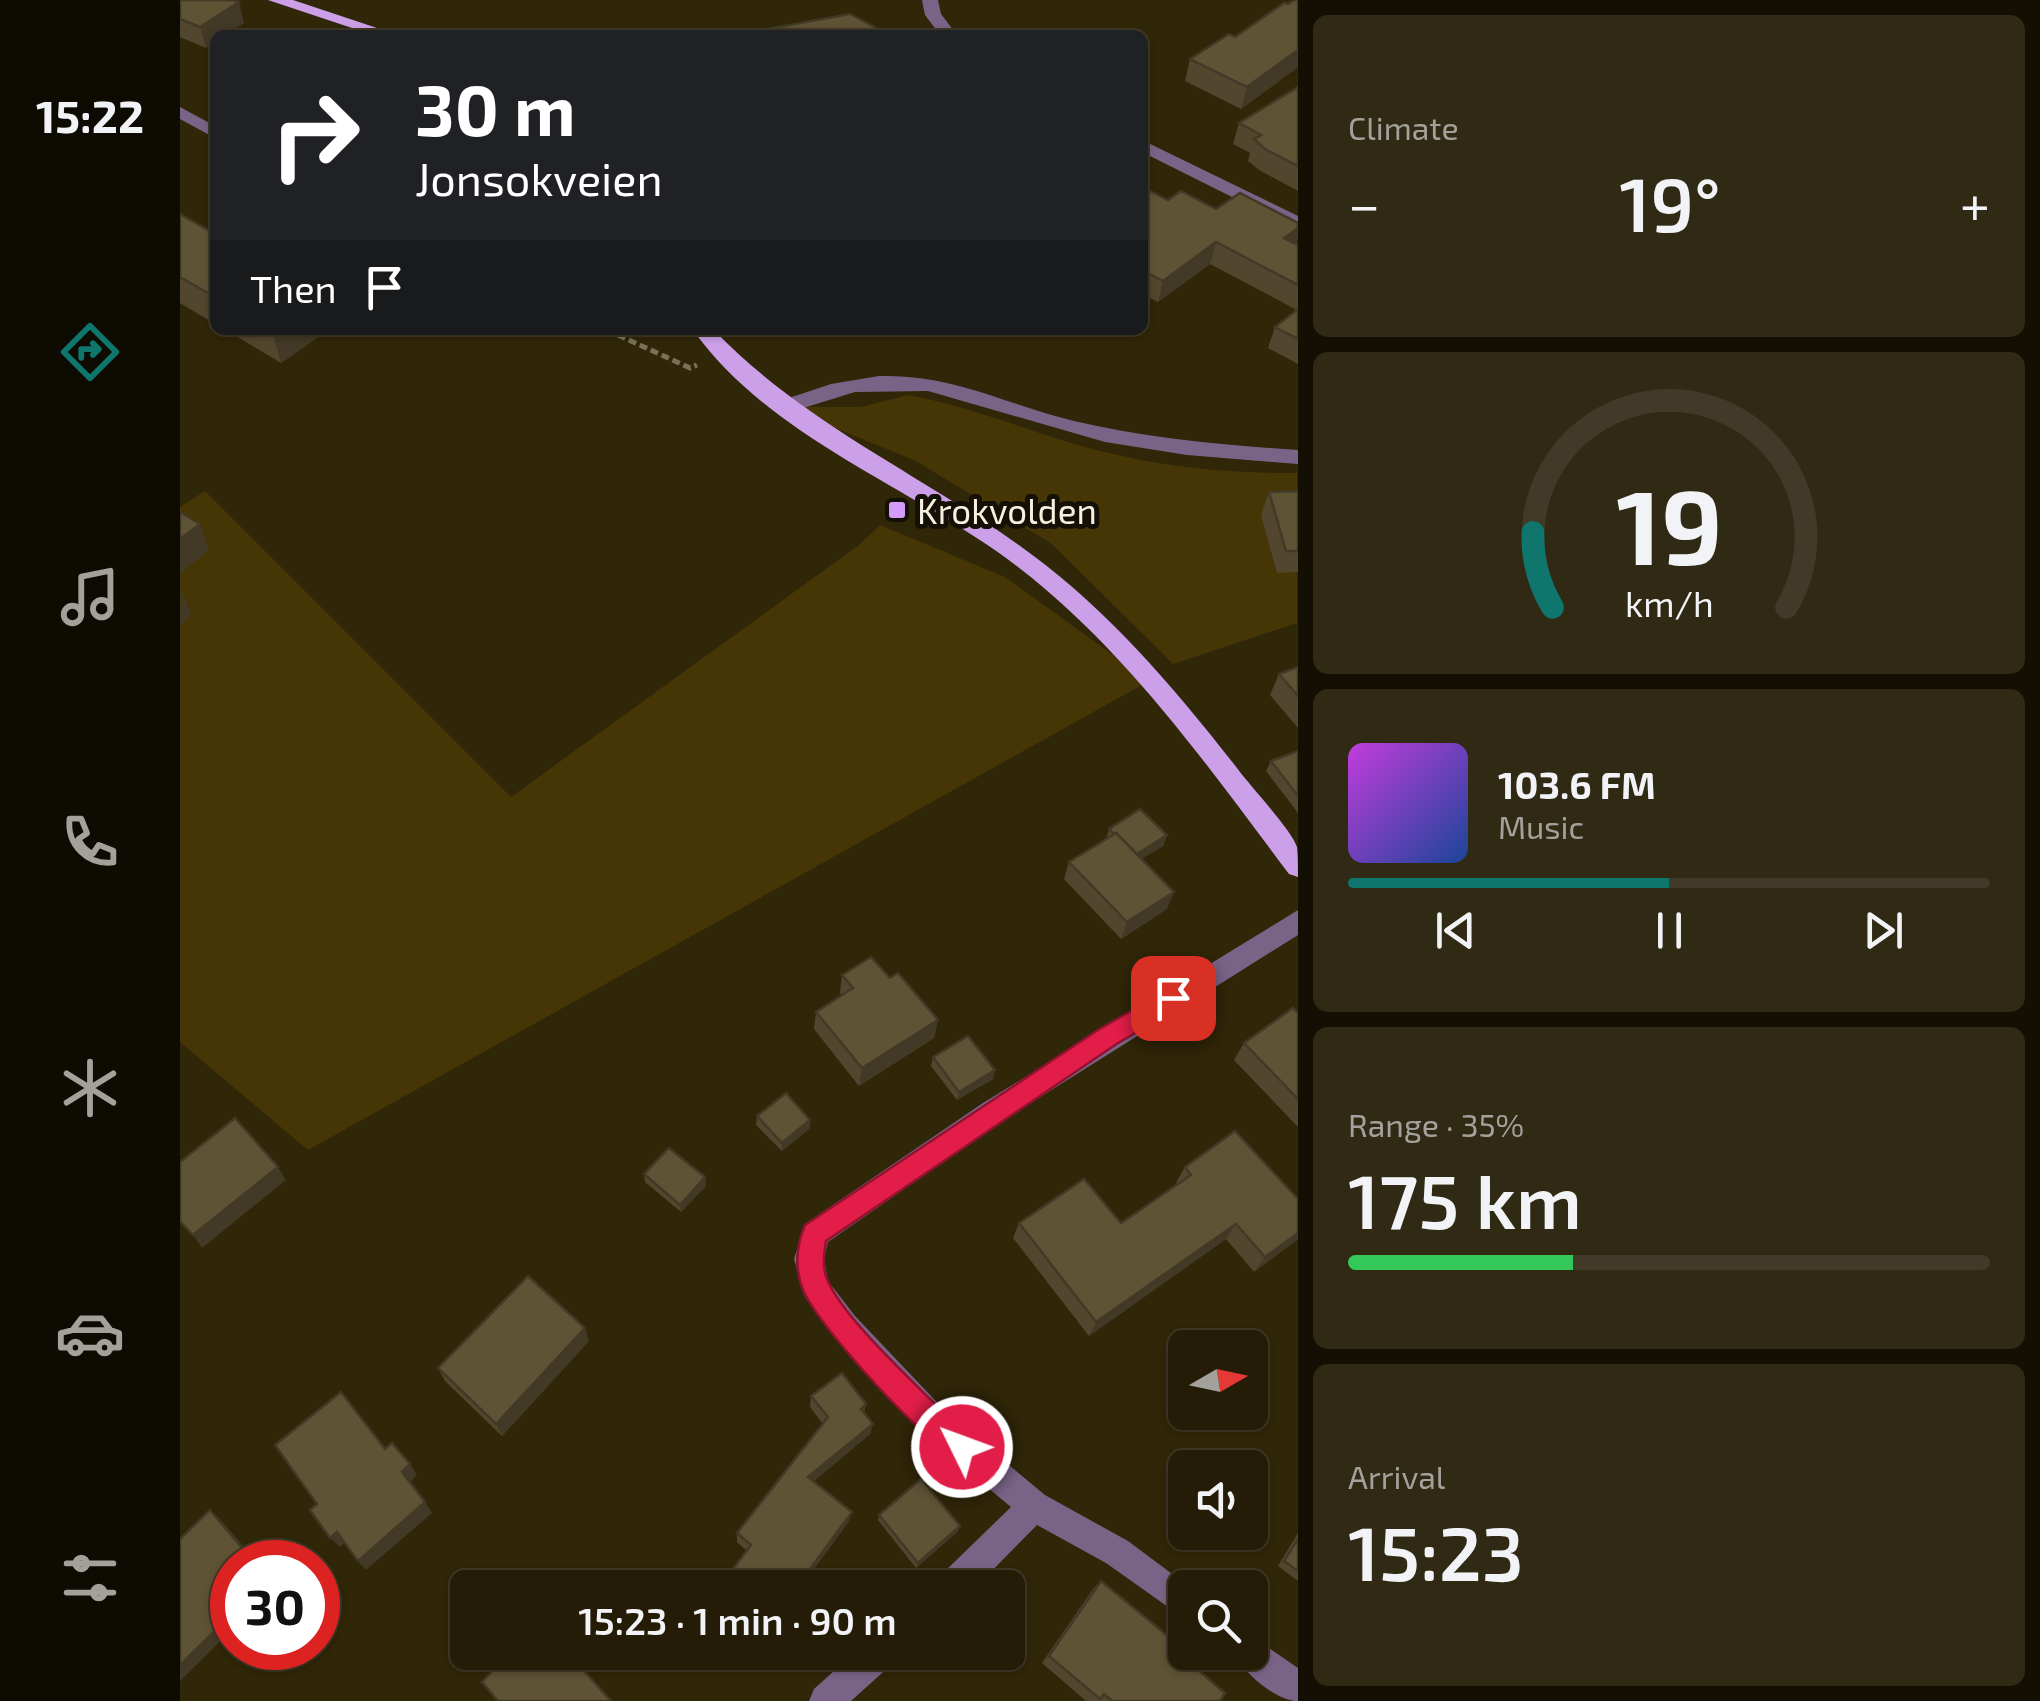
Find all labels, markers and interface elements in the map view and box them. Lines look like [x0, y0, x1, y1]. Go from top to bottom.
text: 30 m [415, 66, 576, 150]
icon: right [250, 70, 380, 200]
text: 15:22 [36, 88, 144, 142]
text: Climate [1348, 108, 1459, 146]
text: Jonsokveien [415, 151, 663, 205]
text: 19° [1619, 157, 1721, 247]
text: − [1348, 170, 1380, 236]
text: + [1960, 170, 1990, 236]
icon: arrive [357, 260, 412, 315]
text: Then [250, 265, 337, 311]
icon: directions [55, 317, 125, 387]
text: 19 [1616, 461, 1722, 586]
place label: Krokvolden [917, 489, 1097, 531]
marker: Krokvolden [886, 499, 908, 521]
icon: music [55, 562, 125, 632]
text: km/h [1625, 581, 1713, 624]
text: 103.6 FM [1498, 761, 1656, 807]
icon: phone [55, 807, 125, 877]
text: Music [1498, 807, 1584, 845]
icon: previous [1428, 903, 1483, 958]
icon: pause [1642, 903, 1697, 958]
icon: next [1856, 903, 1911, 958]
pin [1131, 956, 1216, 1041]
icon: arrive [1146, 971, 1201, 1026]
icon: climate [55, 1053, 125, 1123]
text: Range · 35% [1348, 1105, 1524, 1143]
text: 175 km [1348, 1154, 1582, 1244]
icon: car [55, 1298, 125, 1368]
north arrow [1168, 1330, 1268, 1430]
map controls [1168, 1330, 1268, 1670]
position arrow [910, 1395, 1014, 1499]
button: sound [1168, 1450, 1268, 1550]
text: Arrival [1348, 1457, 1445, 1495]
text: 15:23 [1348, 1506, 1524, 1596]
speed limit sign: 30 [210, 1540, 340, 1670]
icon: filters [55, 1543, 125, 1613]
button: search [1168, 1570, 1268, 1670]
text: 15:23 · 1 min · 90 m [578, 1597, 897, 1643]

